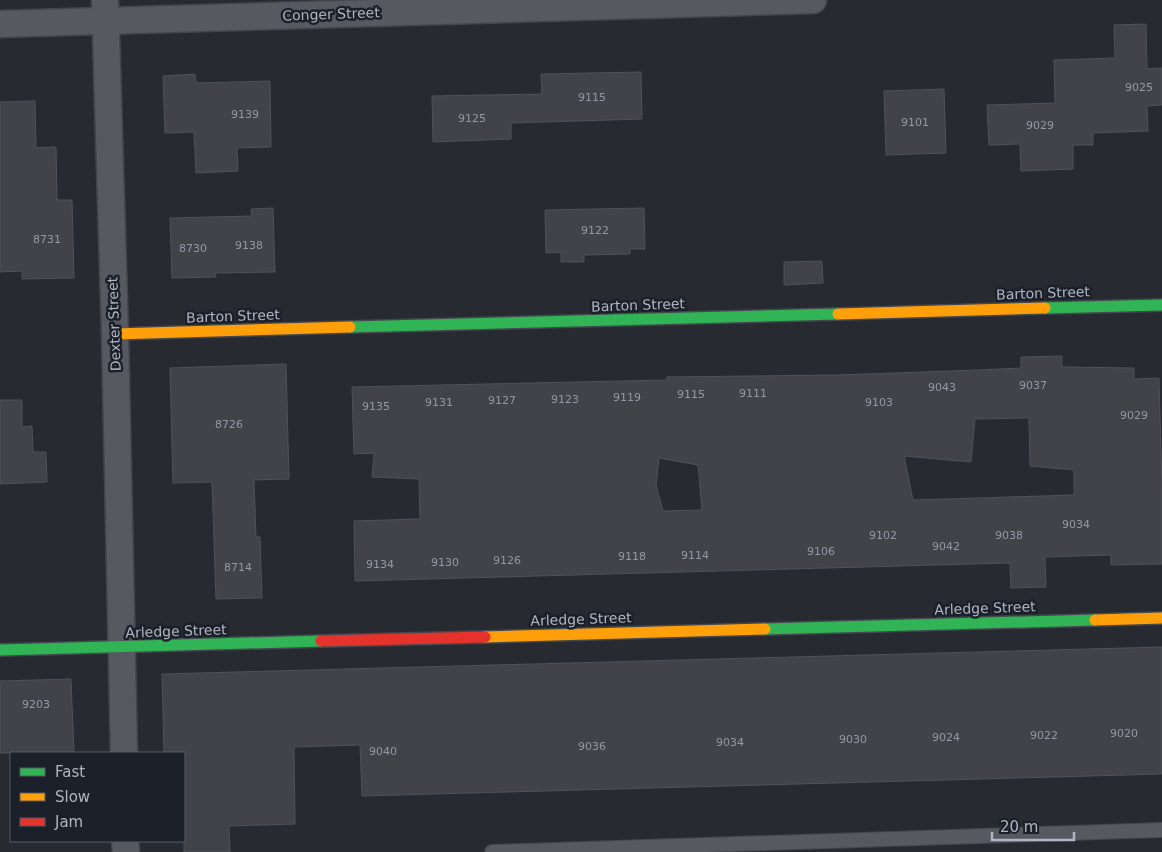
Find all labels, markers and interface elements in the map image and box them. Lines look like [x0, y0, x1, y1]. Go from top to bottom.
street label: Conger Street [282, 4, 380, 24]
house number: 9025 [1125, 81, 1153, 94]
house number: 9115 [578, 91, 606, 104]
house number: 9139 [231, 108, 259, 121]
house number: 9125 [458, 112, 486, 125]
house number: 9101 [901, 116, 929, 129]
house number: 9029 [1026, 119, 1054, 132]
house number: 9122 [581, 224, 609, 237]
house number: 8731 [33, 233, 61, 246]
house number: 9138 [235, 239, 263, 252]
house number: 8730 [179, 242, 207, 255]
street label: Dexter Street [104, 276, 124, 371]
street label: Barton Street [996, 283, 1091, 303]
street label: Barton Street [591, 295, 686, 315]
street label: Barton Street [186, 306, 281, 326]
house number: 9037 [1019, 379, 1047, 392]
house number: 9043 [928, 381, 956, 394]
house number: 9111 [739, 387, 767, 400]
house number: 9115 [677, 388, 705, 401]
house number: 9119 [613, 391, 641, 404]
house number: 9123 [551, 393, 579, 406]
house number: 9127 [488, 394, 516, 407]
house number: 9131 [425, 396, 453, 409]
house number: 9103 [865, 396, 893, 409]
house number: 9135 [362, 400, 390, 413]
house number: 9029 [1120, 409, 1148, 422]
house number: 8726 [215, 418, 243, 431]
house number: 9034 [1062, 518, 1090, 531]
house number: 9102 [869, 529, 897, 542]
house number: 9038 [995, 529, 1023, 542]
house number: 9042 [932, 540, 960, 553]
house number: 9106 [807, 545, 835, 558]
house number: 9114 [681, 549, 709, 562]
house number: 9118 [618, 550, 646, 563]
house number: 9126 [493, 554, 521, 567]
house number: 9130 [431, 556, 459, 569]
house number: 9134 [366, 558, 394, 571]
house number: 8714 [224, 561, 252, 574]
street label: Arledge Street [934, 598, 1036, 618]
street label: Arledge Street [530, 609, 632, 629]
street label: Arledge Street [125, 621, 227, 641]
house number: 9203 [22, 698, 50, 711]
house number: 9020 [1110, 727, 1138, 740]
house number: 9022 [1030, 729, 1058, 742]
house number: 9024 [932, 731, 960, 744]
house number: 9030 [839, 733, 867, 746]
house number: 9034 [716, 736, 744, 749]
house number: 9036 [578, 740, 606, 753]
house number: 9040 [369, 745, 397, 758]
legend [10, 752, 185, 842]
text: Fast [55, 763, 85, 781]
text: Slow [55, 788, 90, 806]
scale bar [992, 810, 1074, 842]
text: Jam [54, 813, 83, 831]
text: 20 m [1000, 818, 1038, 836]

